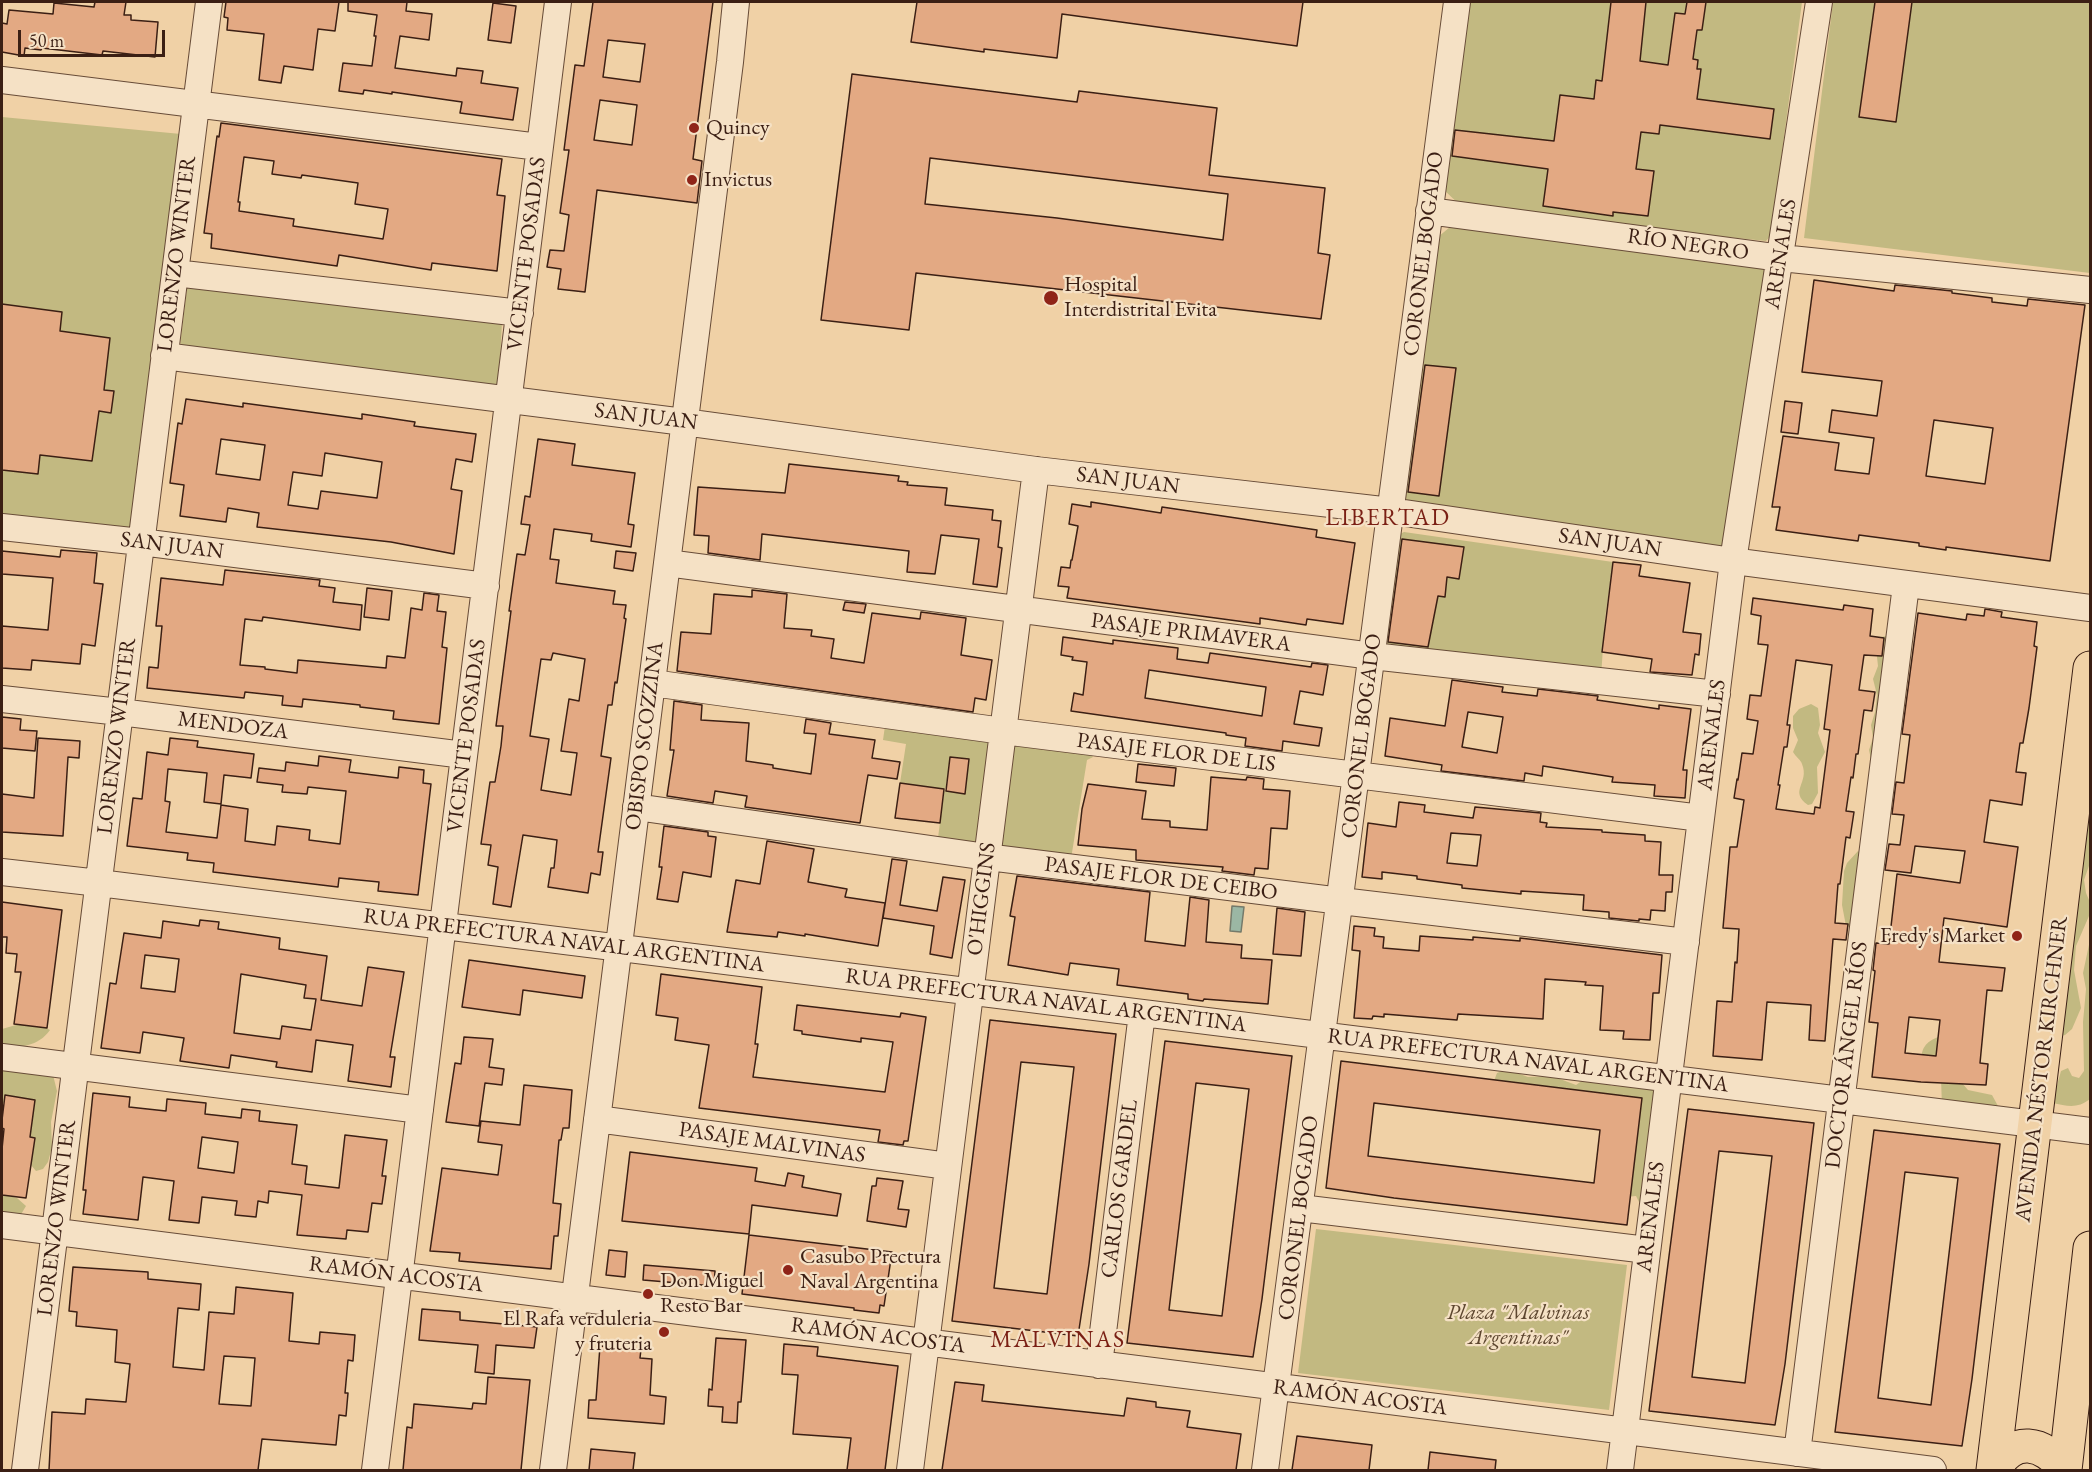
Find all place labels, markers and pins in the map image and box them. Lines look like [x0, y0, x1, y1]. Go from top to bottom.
place label: Quincy [706, 115, 770, 141]
marker: Quincy [687, 121, 701, 135]
place label: Invictus [704, 167, 772, 193]
marker: Invictus [685, 173, 699, 187]
place label: Hospital Interdistrital Evita [1064, 272, 1217, 324]
marker: Hospital Interdistrital Evita [1042, 289, 1060, 307]
place label: Fredy's Market [1880, 923, 2005, 949]
marker: Fredy's Market [2010, 929, 2024, 943]
place label: Casubo Prectura Naval Argentina [800, 1244, 941, 1296]
marker: Casubo Prectura Naval Argentina [781, 1263, 795, 1277]
place label: Don Miguel Resto Bar [660, 1268, 764, 1320]
marker: Don Miguel Resto Bar [641, 1287, 655, 1301]
place label: El Rafa verduleria y fruteria [503, 1306, 652, 1358]
marker: El Rafa verduleria y fruteria [657, 1325, 671, 1339]

